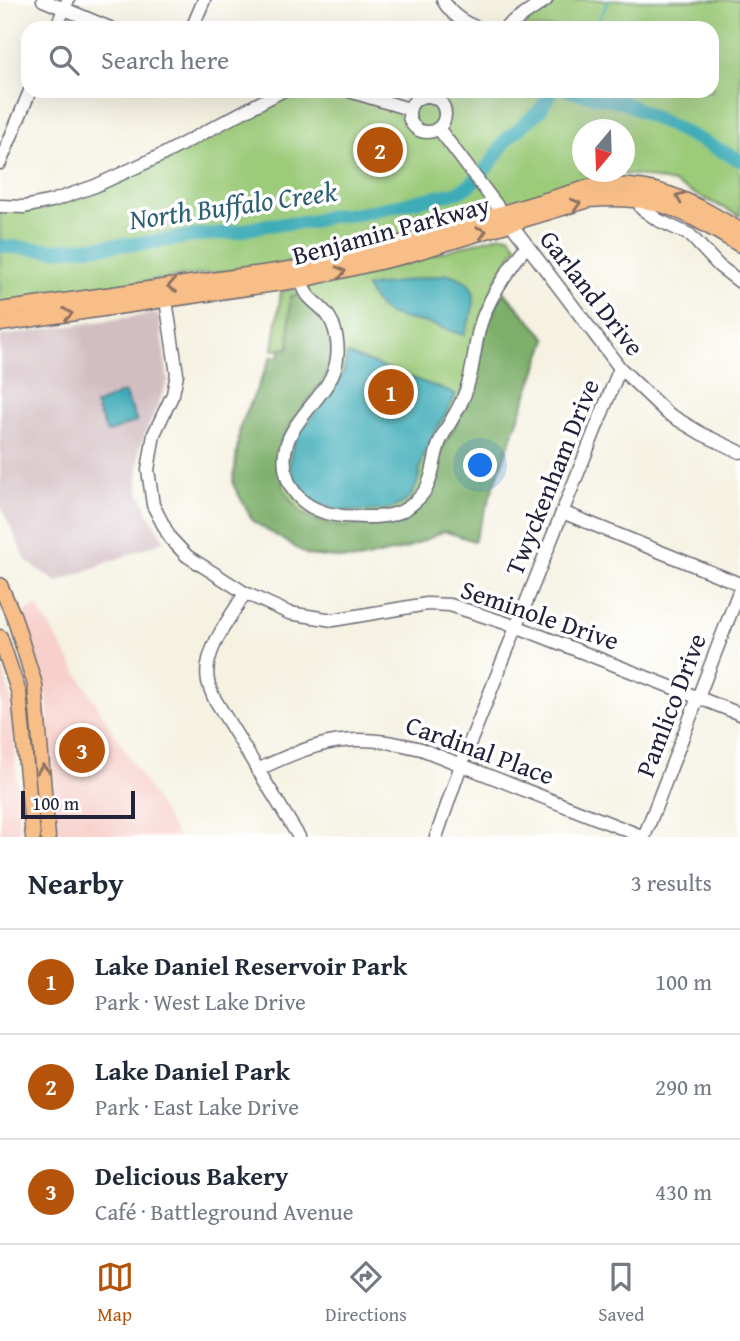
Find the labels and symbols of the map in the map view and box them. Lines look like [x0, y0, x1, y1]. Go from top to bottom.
north arrow [572, 119, 635, 182]
pin: 2 [357, 124, 403, 176]
water label: North Buffalo Creek [126, 170, 340, 239]
street label: Benjamin Parkway [288, 184, 494, 275]
one-way arrow [675, 192, 687, 206]
one-way arrow [569, 198, 581, 212]
street label: Garland Drive [531, 221, 654, 364]
one-way arrow [476, 225, 488, 240]
one-way arrow [335, 265, 347, 280]
one-way arrow [166, 279, 178, 294]
one-way arrow [62, 307, 73, 322]
pin: 1 [368, 366, 414, 418]
street label: Twyckenham Drive [494, 373, 609, 581]
your location [463, 448, 497, 482]
street label: Seminole Drive [456, 569, 624, 660]
street label: Pamlico Drive [625, 627, 716, 782]
street label: Cardinal Place [401, 705, 560, 794]
pin: 3 [59, 724, 105, 776]
one-way arrow [36, 763, 51, 774]
scale bar [21, 788, 135, 820]

